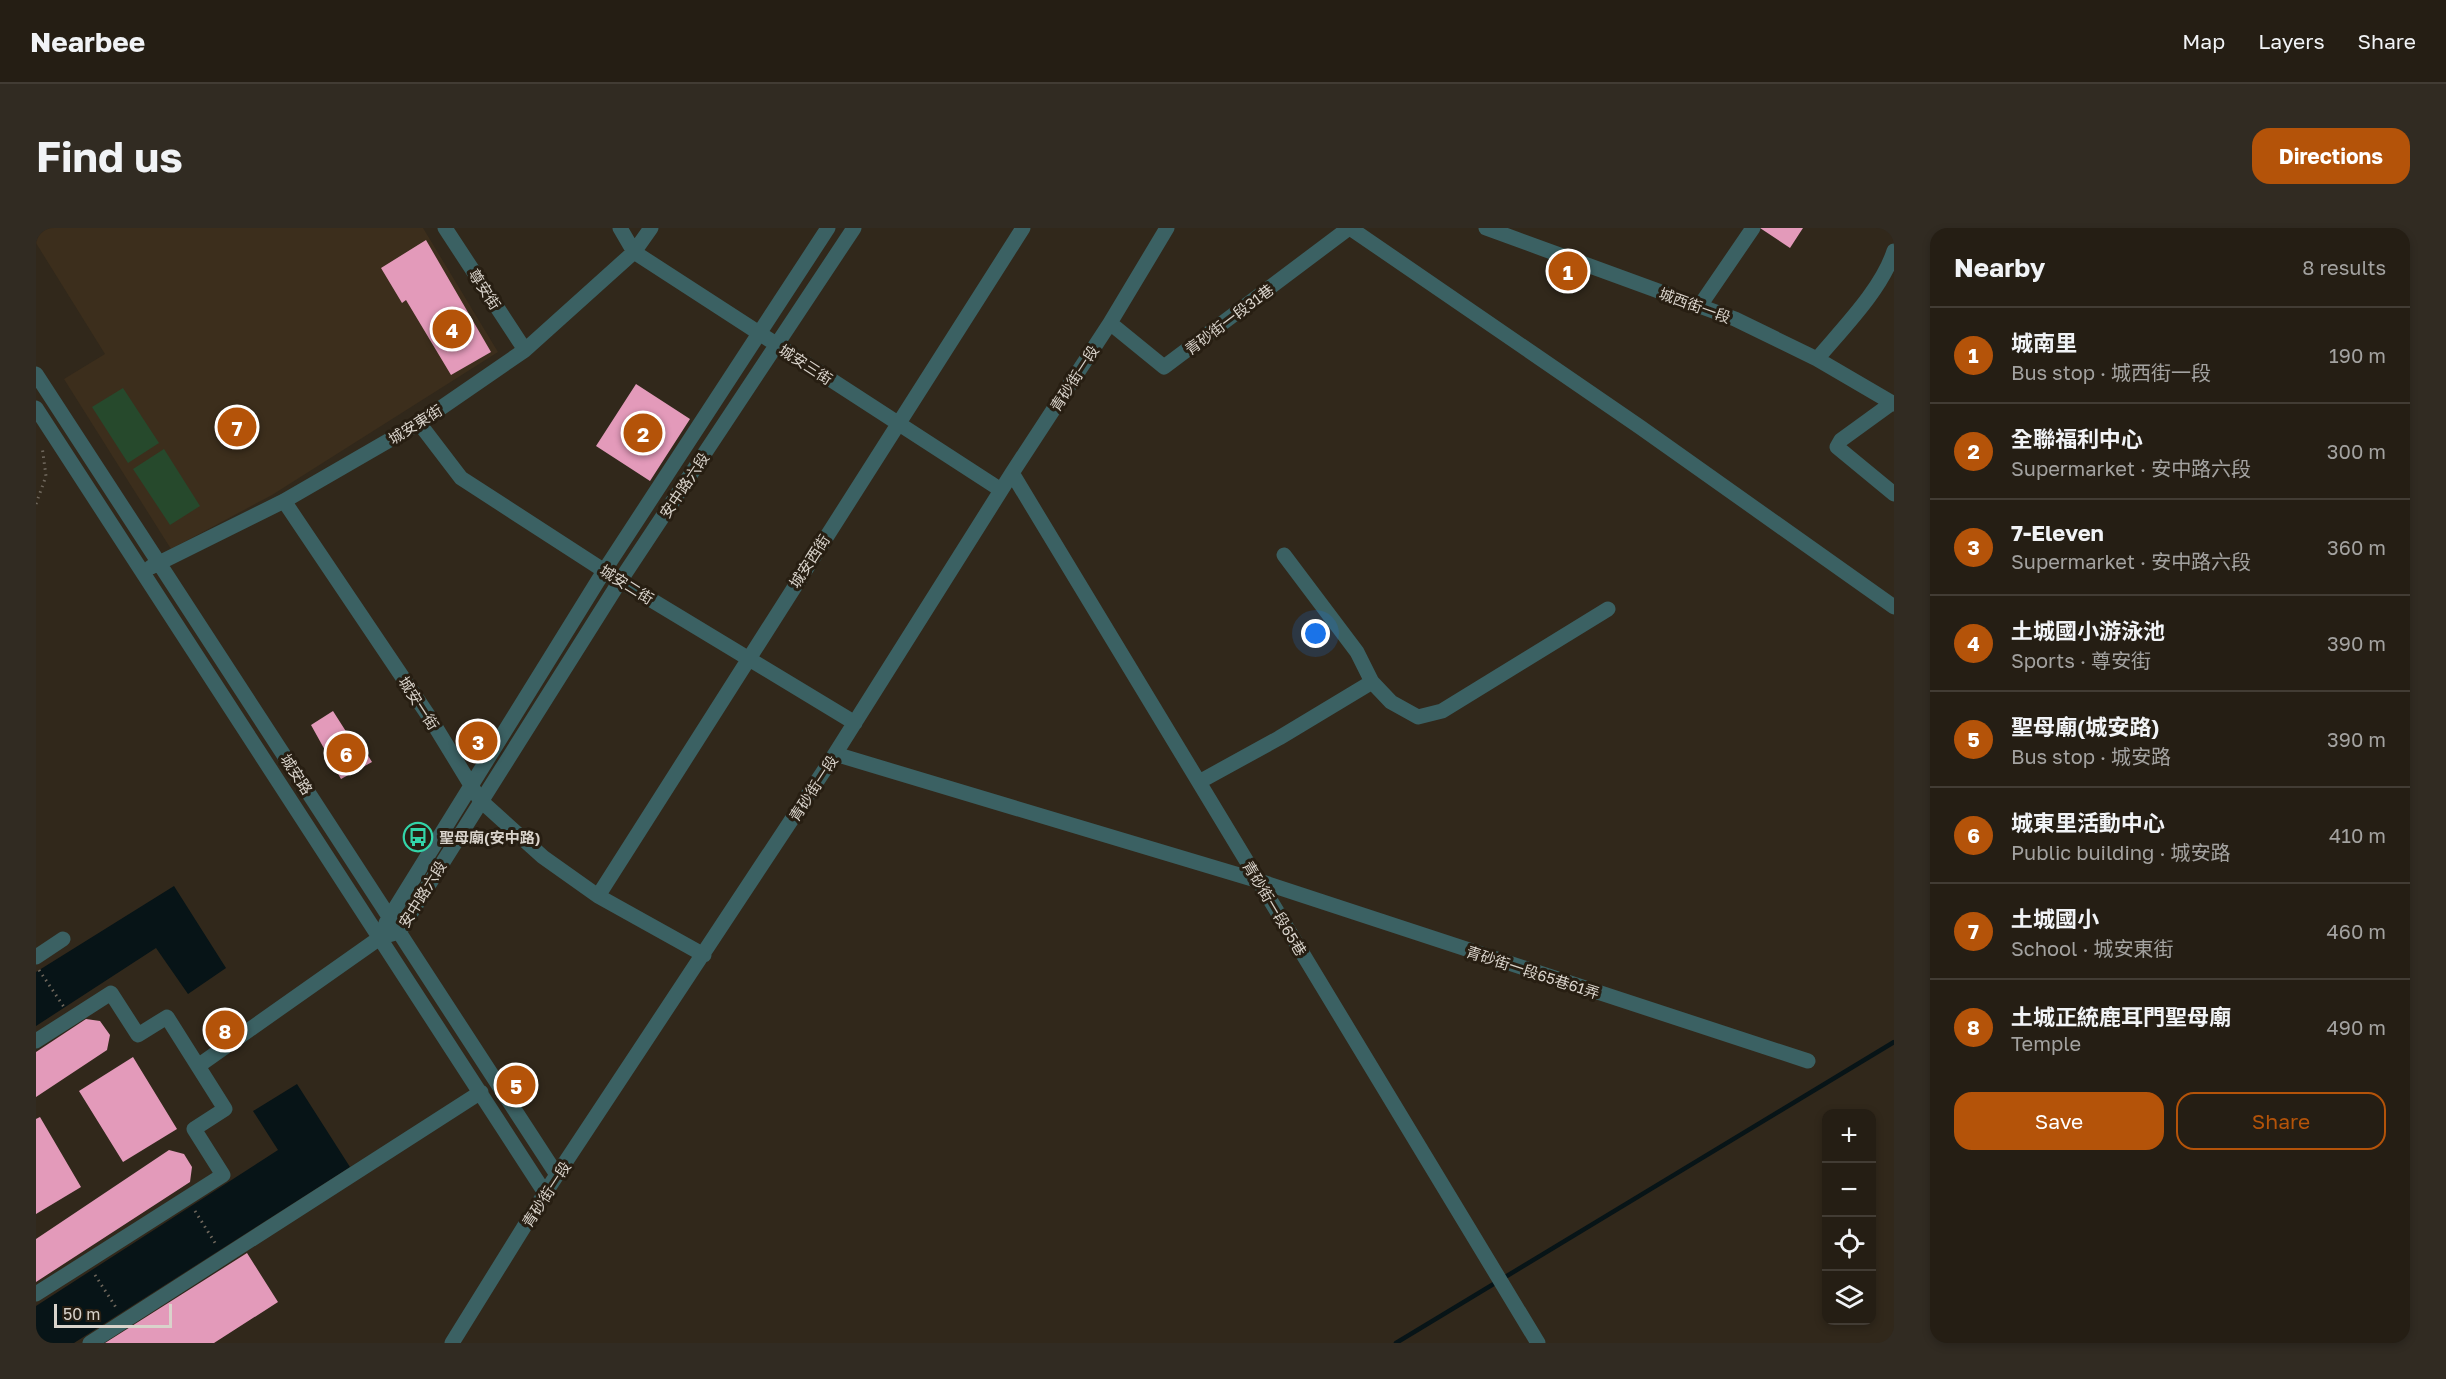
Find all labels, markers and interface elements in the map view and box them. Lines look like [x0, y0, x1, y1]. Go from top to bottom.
text: Nearbee [30, 25, 145, 58]
text: Map [2182, 28, 2225, 54]
text: Layers [2258, 28, 2325, 54]
text: Share [2358, 28, 2416, 54]
button: Directions [2252, 128, 2410, 184]
text: Find us [36, 131, 183, 181]
pin: 1 [1548, 248, 1588, 294]
text: Nearby [1954, 252, 2045, 283]
text: 8 results [2302, 255, 2386, 279]
street label: 尊安街 [465, 265, 505, 313]
street label: 青砂街一段31巷 [1181, 280, 1277, 358]
street label: 城西街一段 [1657, 284, 1733, 326]
pin: 4 [432, 306, 472, 352]
text: 城南里 [2011, 329, 2077, 356]
street label: 城安三街 [776, 340, 836, 388]
street label: 青砂街一段 [1046, 342, 1102, 414]
text: 1 [1968, 343, 1979, 367]
text: 190 m [2329, 343, 2386, 367]
text: Bus stop · 城西街一段 [2011, 360, 2211, 384]
street label: 城安東街 [385, 400, 445, 448]
pin: 7 [218, 404, 256, 450]
pin: 2 [624, 410, 662, 456]
text: 全聯福利中心 [2011, 425, 2143, 452]
text: 2 [1967, 439, 1980, 463]
text: 300 m [2327, 439, 2386, 463]
street label: 安中路六段 [656, 449, 712, 521]
text: Supermarket · 安中路六段 [2011, 456, 2251, 480]
text: 7-Eleven [2011, 519, 2104, 546]
street label: 城安西街 [785, 531, 833, 591]
text: 3 [1967, 535, 1980, 559]
text: 360 m [2327, 535, 2386, 559]
text: Supermarket · 安中路六段 [2011, 549, 2251, 573]
street label: 城安二街 [597, 560, 657, 608]
text: 土城國小游泳池 [2011, 617, 2165, 644]
your location [1301, 619, 1330, 648]
text: 4 [1967, 631, 1980, 655]
text: 390 m [2327, 631, 2386, 655]
text: Sports · 尊安街 [2011, 648, 2151, 672]
street label: 城安一街 [395, 673, 443, 733]
text: 聖母廟(城安路) [2011, 713, 2160, 740]
pin: 3 [458, 718, 498, 764]
text: 5 [1967, 727, 1980, 751]
text: 390 m [2327, 727, 2386, 751]
pin: 6 [326, 730, 366, 776]
text: Bus stop · 城安路 [2011, 744, 2171, 768]
street label: 城安路 [277, 750, 317, 798]
street label: 青砂街一段 [785, 752, 841, 824]
text: 城東里活動中心 [2011, 809, 2165, 836]
bus stop icon: 聖母廟(安中路) [402, 821, 434, 853]
text: 6 [1967, 823, 1980, 847]
text: 410 m [2329, 823, 2386, 847]
place label: 聖母廟(安中路) [439, 828, 540, 846]
text: Public building · 城安路 [2011, 840, 2230, 864]
street label: 安中路六段 [394, 857, 450, 931]
street label: 青砂街一段65巷 [1240, 857, 1310, 959]
text: 土城國小 [2011, 905, 2099, 932]
text: 7 [1968, 919, 1979, 943]
text: 460 m [2327, 919, 2386, 943]
text: School · 城安東街 [2011, 936, 2173, 960]
street label: 青砂街一段65巷61弄 [1464, 942, 1602, 1002]
text: 土城正統鹿耳門聖母廟 [2011, 1003, 2231, 1030]
pin: 8 [206, 1008, 244, 1052]
text: 8 [1967, 1015, 1980, 1039]
text: 490 m [2327, 1015, 2386, 1039]
text: Temple [2011, 1031, 2081, 1055]
pin: 5 [496, 1062, 536, 1108]
button: Save [1954, 1092, 2164, 1150]
button: Share [2176, 1092, 2386, 1150]
map controls [1822, 1109, 1876, 1325]
button: + [1822, 1109, 1876, 1163]
street label: 青砂街一段 [518, 1158, 574, 1230]
button: − [1822, 1163, 1876, 1217]
button: locate [1822, 1217, 1876, 1271]
button: layers [1822, 1271, 1876, 1325]
scale bar [54, 1301, 172, 1328]
text: 50 m [63, 1304, 100, 1324]

